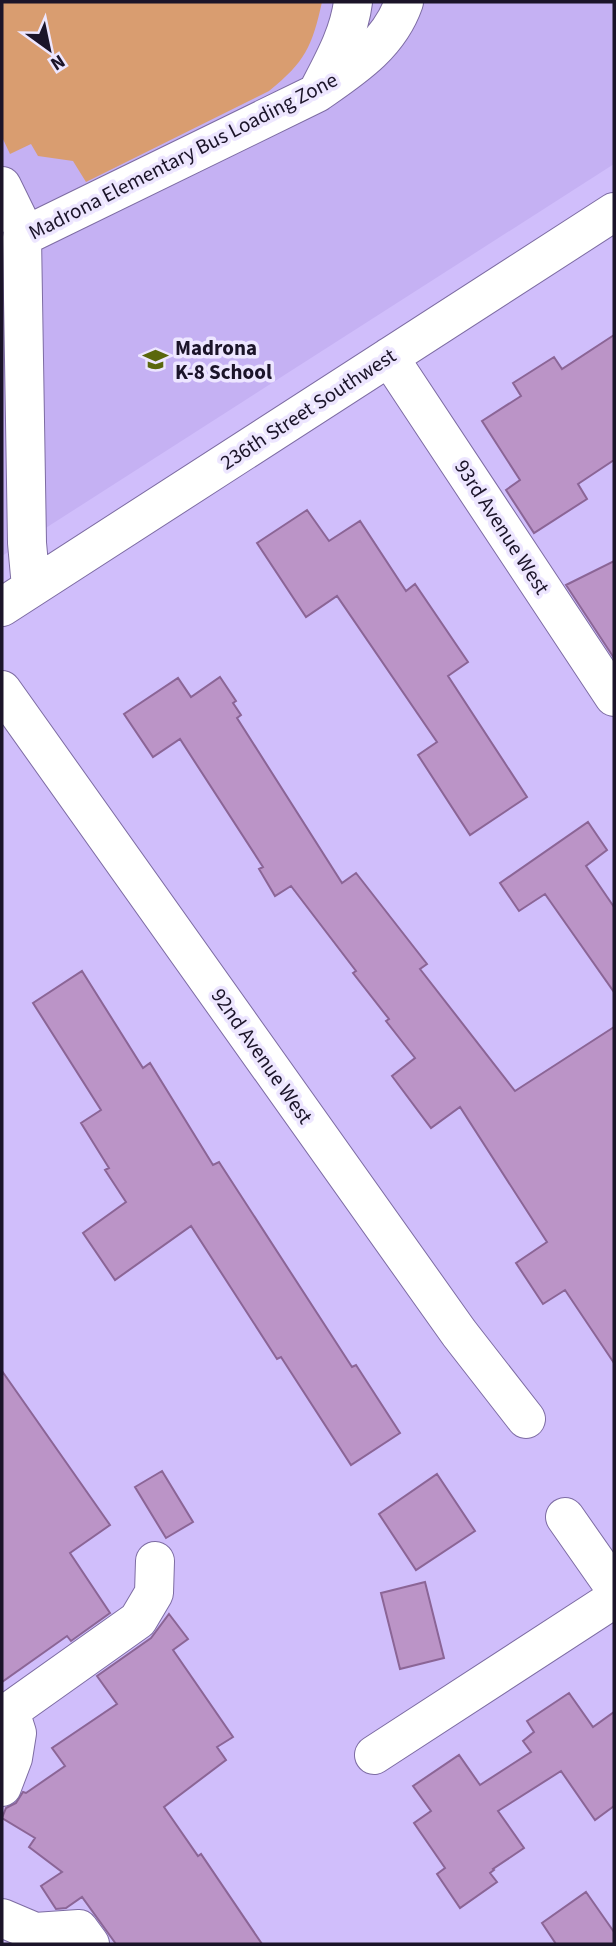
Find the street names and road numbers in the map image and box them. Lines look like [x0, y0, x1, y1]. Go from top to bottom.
street label: Madrona Elementary Bus Loading Zone [23, 65, 343, 247]
street label: 236th Street Southwest [214, 341, 402, 477]
street label: 93rd Avenue West [447, 454, 557, 600]
street label: 92nd Avenue West [204, 982, 320, 1130]

